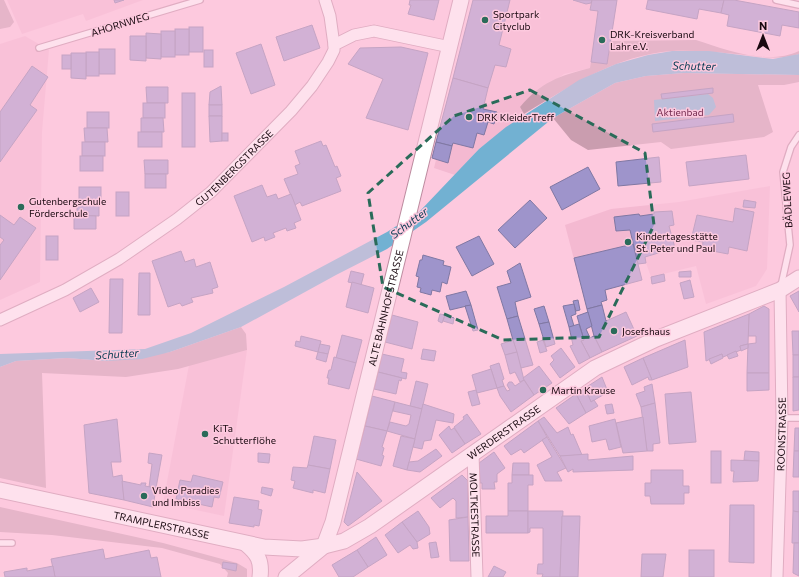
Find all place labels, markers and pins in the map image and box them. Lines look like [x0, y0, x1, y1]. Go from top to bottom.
place label: Sportpark Cityclub [493, 8, 540, 32]
marker: Sportpark Cityclub [480, 15, 490, 25]
place label: DRK-Kreisverband Lahr e.V. [610, 28, 694, 52]
marker: DRK-Kreisverband Lahr e.V. [597, 35, 607, 45]
place label: DRK KleiderTreff [477, 111, 554, 123]
marker: DRK KleiderTreff [464, 112, 474, 122]
place label: Gutenbergschule Förderschule [29, 195, 106, 219]
marker: Gutenbergschule Förderschule [16, 202, 26, 212]
place label: Kindertagesstätte St. Peter und Paul [636, 230, 718, 254]
marker: Kindertagesstätte St. Peter und Paul [623, 237, 633, 247]
place label: Josefshaus [622, 325, 670, 337]
marker: Josefshaus [609, 326, 619, 336]
place label: Martin Krause [551, 384, 615, 396]
marker: Martin Krause [538, 385, 548, 395]
place label: KiTa Schutterflöhe [213, 422, 276, 446]
marker: KiTa Schutterflöhe [200, 429, 210, 439]
place label: Video Paradies und Imbiss [152, 484, 220, 508]
marker: Video Paradies und Imbiss [139, 491, 149, 501]

